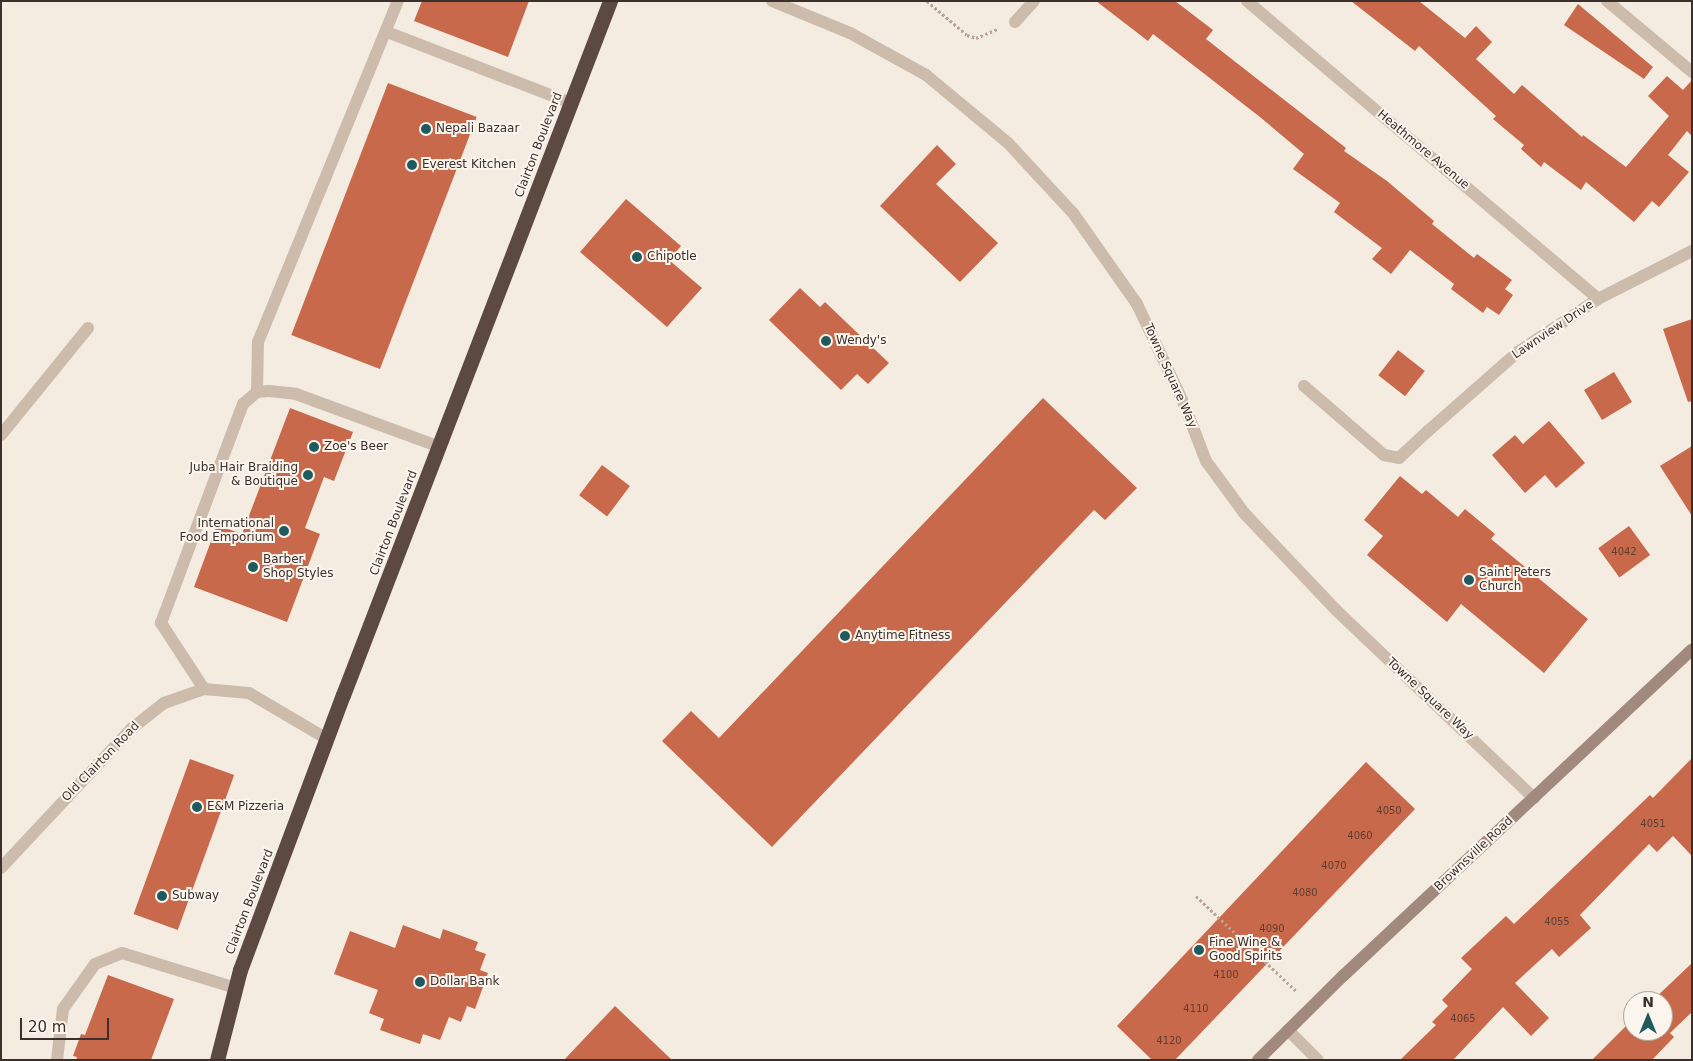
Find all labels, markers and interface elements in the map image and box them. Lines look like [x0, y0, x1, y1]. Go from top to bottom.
street label: Clairton Boulevard [512, 90, 566, 200]
street label: Heathmore Avenue [1374, 107, 1472, 193]
place label: Nepali Bazaar [436, 122, 519, 136]
marker: Nepali Bazaar [420, 123, 432, 135]
place label: Everest Kitchen [422, 158, 516, 172]
marker: Everest Kitchen [406, 159, 418, 171]
place label: Chipotle [647, 250, 697, 264]
marker: Chipotle [631, 251, 643, 263]
street label: Lawnview Drive [1510, 297, 1596, 363]
street label: Towne Square Way [1140, 322, 1200, 430]
place label: Wendy's [836, 334, 886, 348]
marker: Wendy's [820, 335, 832, 347]
place label: Zoe's Beer [324, 440, 388, 454]
marker: Zoe's Beer [308, 441, 320, 453]
place label: Juba Hair Braiding & Boutique [190, 461, 298, 489]
street label: Clairton Boulevard [367, 468, 421, 578]
marker: Juba Hair Braiding & Boutique [302, 469, 314, 481]
place label: International Food Emporium [180, 517, 274, 545]
marker: International Food Emporium [278, 525, 290, 537]
house number: 4042 [1611, 546, 1637, 558]
place label: Barber Shop Styles [263, 553, 333, 581]
marker: Barber Shop Styles [247, 561, 259, 573]
place label: Saint Peters Church [1479, 566, 1551, 594]
marker: Saint Peters Church [1463, 574, 1475, 586]
place label: Anytime Fitness [855, 629, 950, 643]
marker: Anytime Fitness [839, 630, 851, 642]
street label: Towne Square Way [1384, 655, 1476, 743]
street label: Old Clairton Road [59, 719, 143, 805]
place label: E&M Pizzeria [207, 800, 284, 814]
marker: E&M Pizzeria [191, 801, 203, 813]
house number: 4050 [1376, 805, 1402, 817]
street label: Brownsville Road [1432, 814, 1516, 894]
house number: 4051 [1640, 818, 1666, 830]
house number: 4060 [1347, 830, 1373, 842]
street label: Clairton Boulevard [223, 847, 277, 957]
house number: 4070 [1321, 860, 1347, 872]
house number: 4080 [1292, 887, 1318, 899]
place label: Subway [172, 889, 219, 903]
marker: Subway [156, 890, 168, 902]
house number: 4055 [1544, 916, 1570, 928]
house number: 4090 [1259, 923, 1285, 935]
place label: Fine Wine & Good Spirits [1209, 936, 1282, 964]
marker: Fine Wine & Good Spirits [1193, 944, 1205, 956]
house number: 4100 [1213, 969, 1239, 981]
place label: Dollar Bank [430, 975, 499, 989]
marker: Dollar Bank [414, 976, 426, 988]
north arrow [1623, 991, 1673, 1041]
text: N [1642, 994, 1654, 1010]
house number: 4110 [1183, 1003, 1209, 1015]
scale bar [22, 1008, 111, 1040]
house number: 4065 [1450, 1013, 1476, 1025]
text: 20 m [28, 1018, 66, 1036]
house number: 4120 [1156, 1035, 1182, 1047]

